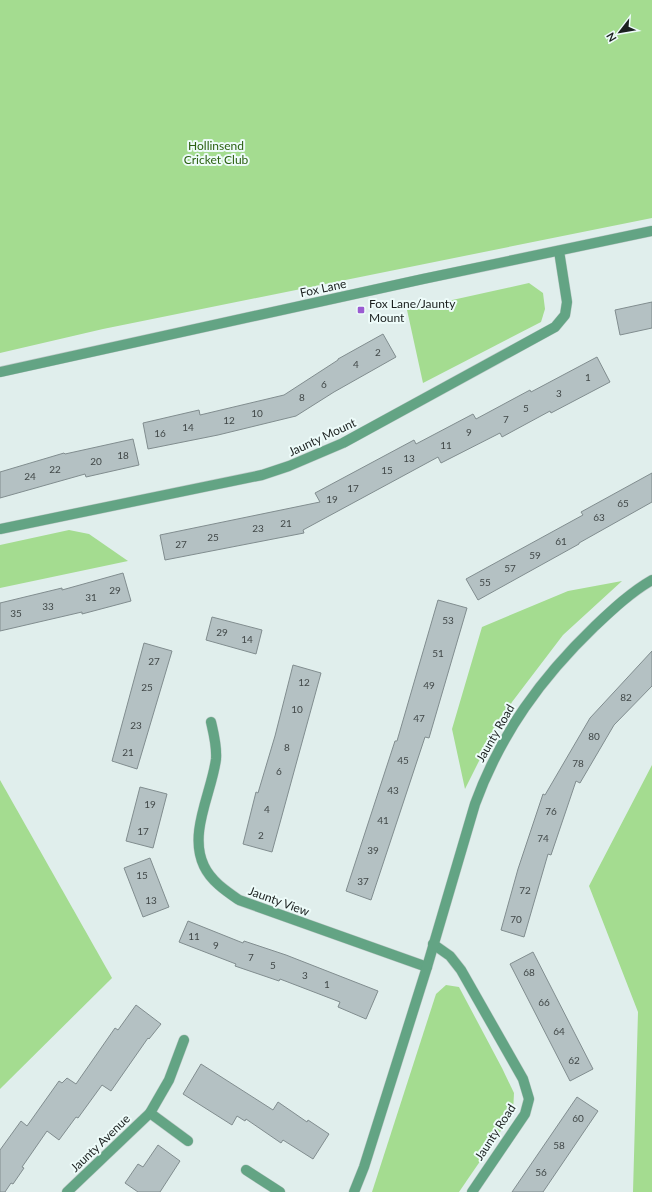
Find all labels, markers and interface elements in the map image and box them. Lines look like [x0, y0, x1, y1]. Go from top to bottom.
north arrow [600, 12, 640, 52]
text: N [603, 30, 619, 44]
park label: Hollinsend Cricket Club [184, 138, 249, 167]
street label: Fox Lane [298, 276, 348, 300]
place label: Fox Lane/Jaunty Mount [369, 296, 456, 325]
marker: Fox Lane/Jaunty Mount [356, 305, 366, 315]
house number: 2 [375, 346, 381, 358]
house number: 4 [353, 358, 359, 370]
house number: 1 [585, 371, 591, 383]
house number: 6 [321, 378, 327, 390]
house number: 3 [556, 387, 562, 399]
house number: 8 [299, 391, 305, 403]
house number: 5 [523, 402, 529, 414]
house number: 10 [251, 407, 263, 419]
house number: 7 [503, 413, 509, 425]
house number: 12 [223, 414, 235, 426]
street label: Jaunty Mount [286, 415, 359, 459]
house number: 14 [182, 421, 194, 433]
house number: 9 [466, 426, 472, 438]
house number: 16 [154, 427, 166, 439]
house number: 11 [440, 439, 452, 451]
house number: 18 [117, 449, 129, 461]
house number: 13 [403, 452, 415, 464]
house number: 20 [90, 455, 102, 467]
house number: 22 [49, 463, 61, 475]
house number: 15 [381, 464, 393, 476]
house number: 24 [24, 470, 36, 482]
house number: 17 [347, 482, 359, 494]
house number: 19 [326, 493, 338, 505]
house number: 65 [617, 497, 629, 509]
house number: 63 [593, 511, 605, 523]
house number: 21 [280, 517, 292, 529]
house number: 23 [252, 522, 264, 534]
house number: 25 [207, 531, 219, 543]
house number: 61 [555, 535, 567, 547]
house number: 27 [175, 538, 187, 550]
house number: 59 [529, 549, 541, 561]
house number: 57 [504, 562, 516, 574]
house number: 55 [479, 576, 491, 588]
house number: 29 [109, 584, 121, 596]
house number: 31 [85, 591, 97, 603]
house number: 33 [42, 600, 54, 612]
house number: 35 [10, 607, 22, 619]
house number: 53 [442, 614, 454, 626]
house number: 29 [216, 626, 228, 638]
house number: 14 [241, 633, 253, 645]
house number: 51 [432, 647, 444, 659]
house number: 27 [148, 655, 160, 667]
house number: 12 [298, 676, 310, 688]
house number: 49 [423, 679, 435, 691]
house number: 25 [141, 681, 153, 693]
house number: 82 [620, 691, 632, 703]
street label: Jaunty Road [473, 702, 517, 764]
house number: 10 [291, 703, 303, 715]
house number: 47 [413, 712, 425, 724]
house number: 23 [130, 719, 142, 731]
house number: 80 [588, 730, 600, 742]
house number: 8 [284, 741, 290, 753]
house number: 21 [122, 746, 134, 758]
house number: 45 [397, 754, 409, 766]
house number: 78 [572, 757, 584, 769]
house number: 6 [276, 765, 282, 777]
house number: 43 [387, 784, 399, 796]
house number: 19 [144, 798, 156, 810]
house number: 4 [264, 803, 270, 815]
house number: 76 [545, 805, 557, 817]
house number: 41 [377, 814, 389, 826]
house number: 17 [137, 825, 149, 837]
house number: 2 [258, 829, 264, 841]
house number: 74 [537, 832, 549, 844]
house number: 39 [367, 844, 379, 856]
house number: 15 [136, 869, 148, 881]
house number: 37 [357, 875, 369, 887]
street label: Jaunty View [247, 883, 312, 919]
house number: 72 [519, 884, 531, 896]
house number: 13 [145, 894, 157, 906]
house number: 70 [510, 913, 522, 925]
house number: 11 [188, 930, 200, 942]
house number: 9 [213, 939, 219, 951]
house number: 7 [248, 951, 254, 963]
house number: 5 [270, 959, 276, 971]
house number: 68 [523, 966, 535, 978]
house number: 3 [302, 969, 308, 981]
house number: 1 [324, 978, 330, 990]
house number: 66 [538, 996, 550, 1008]
house number: 64 [553, 1025, 565, 1037]
house number: 62 [568, 1054, 580, 1066]
street label: Jaunty Road [471, 1101, 519, 1163]
street label: Jaunty Avenue [67, 1111, 133, 1175]
house number: 60 [572, 1112, 584, 1124]
house number: 58 [553, 1139, 565, 1151]
house number: 56 [535, 1166, 547, 1178]

